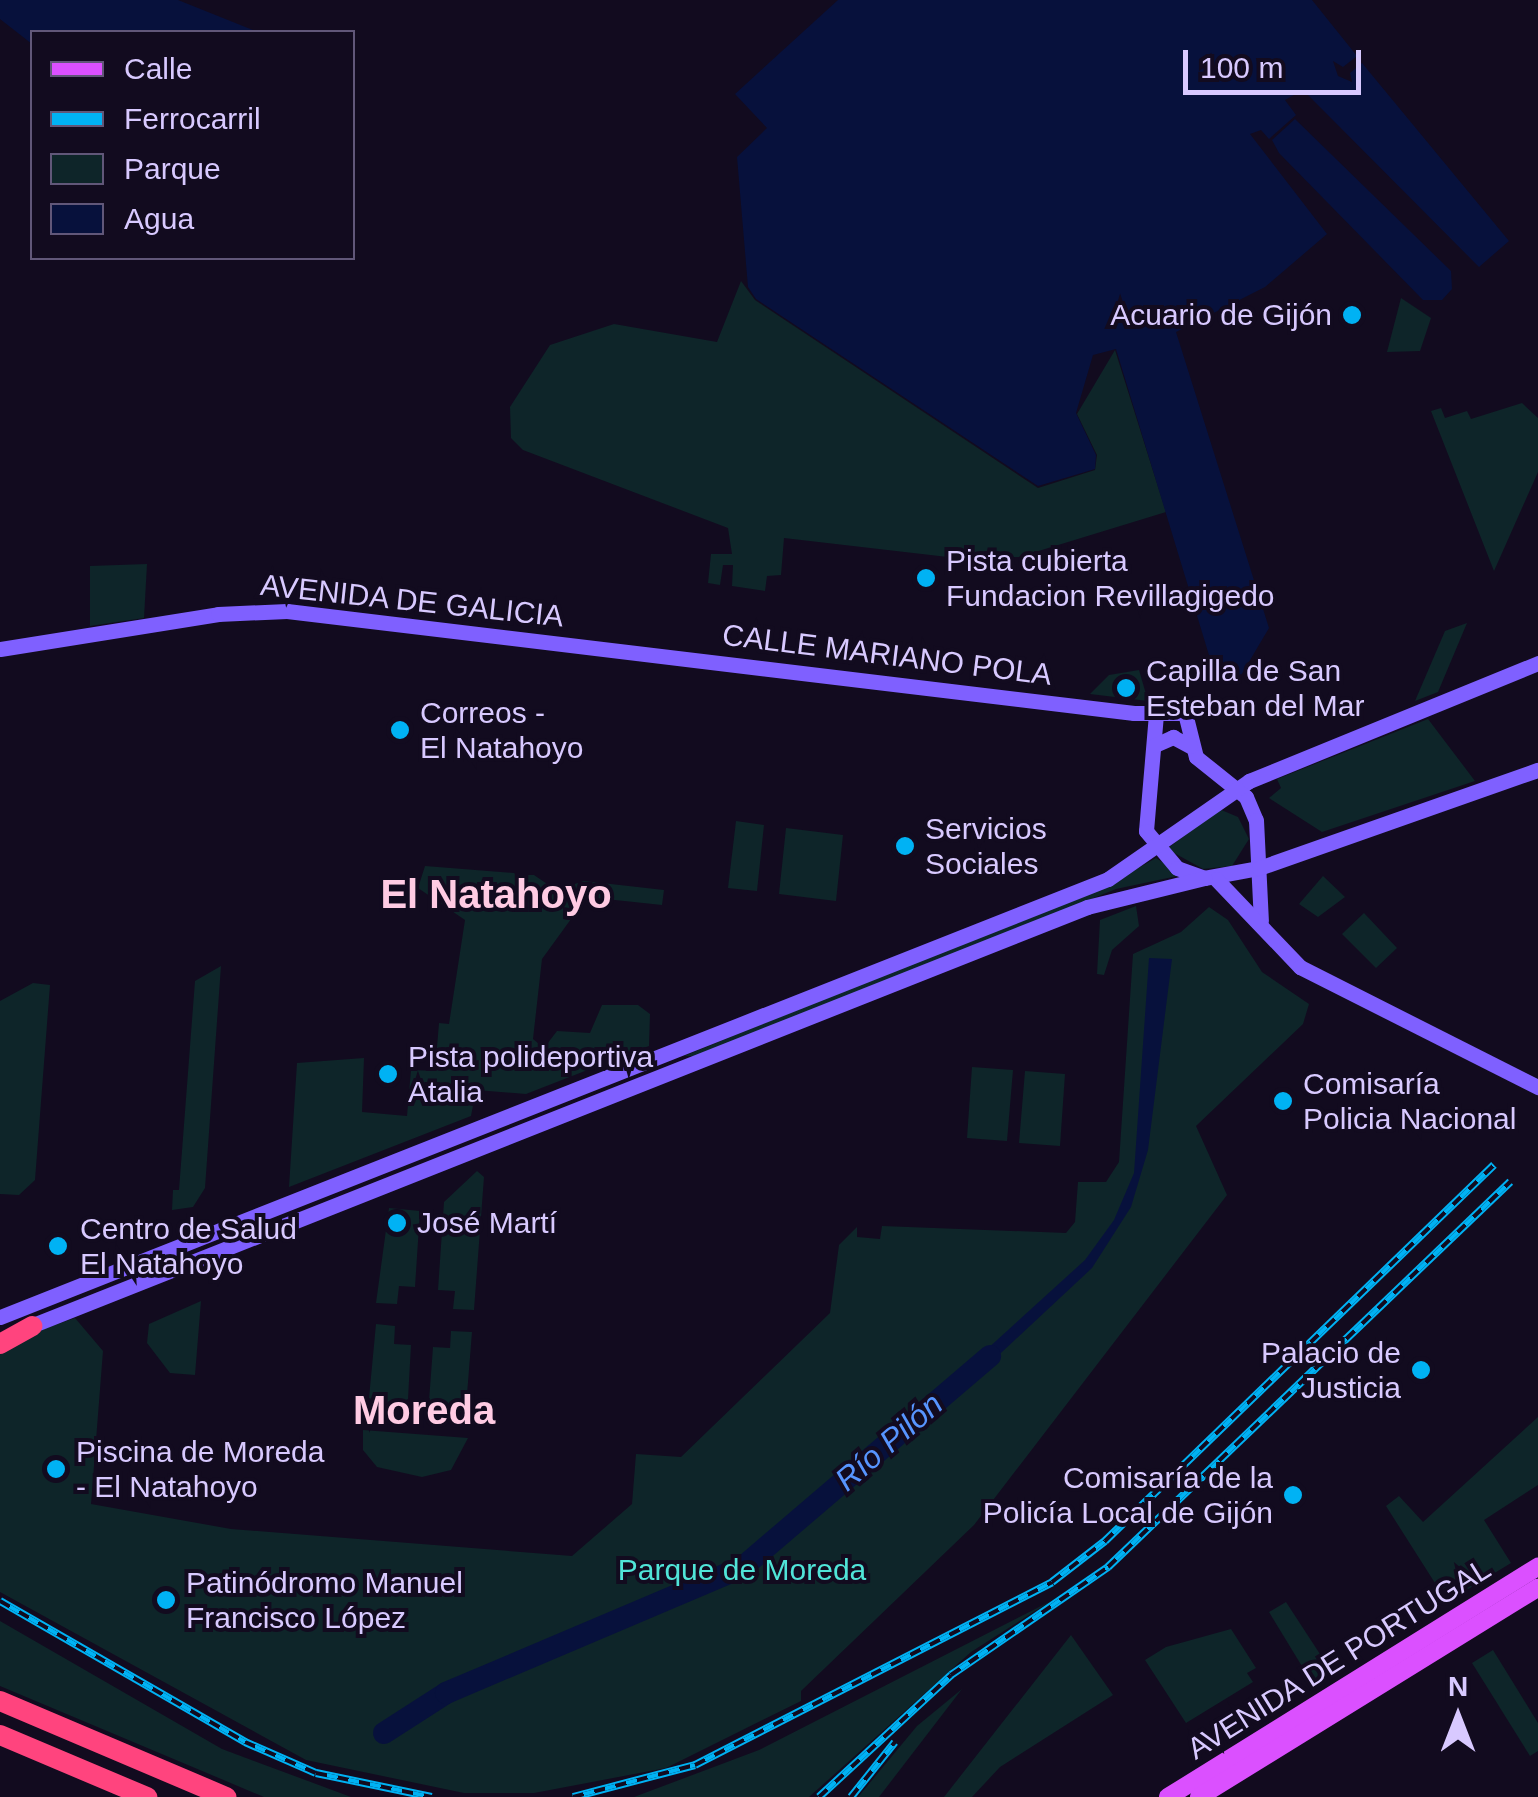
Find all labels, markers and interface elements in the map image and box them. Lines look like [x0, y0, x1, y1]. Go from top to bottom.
legend [30, 30, 355, 260]
scale bar [1188, 30, 1366, 92]
text: 100 m [1200, 51, 1283, 84]
text: Calle [124, 52, 192, 85]
text: Ferrocarril [124, 102, 261, 135]
text: Parque [124, 152, 221, 185]
text: Agua [124, 202, 194, 235]
place label: Acuario de Gijón [1110, 297, 1332, 333]
marker: Acuario de Gijón [1341, 304, 1363, 326]
place label: Pista cubierta Fundacion Revillagigedo [946, 543, 1275, 614]
street label: AVENIDA DE GALICIA [258, 567, 566, 635]
marker: Pista cubierta Fundacion Revillagigedo [915, 567, 937, 589]
street label: CALLE MARIANO POLA [720, 617, 1054, 693]
place label: Capilla de San Esteban del Mar [1146, 653, 1364, 724]
marker: Capilla de San Esteban del Mar [1115, 677, 1137, 699]
place label: Correos - El Natahoyo [420, 695, 583, 766]
marker: Correos - El Natahoyo [389, 719, 411, 741]
place label: Servicios Sociales [925, 811, 1047, 882]
marker: Servicios Sociales [894, 835, 916, 857]
district label: El Natahoyo [380, 870, 612, 918]
place label: Pista polideportiva Atalia [408, 1039, 653, 1110]
marker: Pista polideportiva Atalia [377, 1063, 399, 1085]
place label: Comisaría Policia Nacional [1303, 1066, 1516, 1136]
marker: Comisaría Policia Nacional [1272, 1090, 1294, 1112]
place label: José Martí [417, 1205, 557, 1241]
place label: Centro de Salud El Natahoyo [80, 1211, 297, 1282]
marker: José Martí [386, 1212, 408, 1234]
marker: Centro de Salud El Natahoyo [45, 1233, 71, 1259]
place label: Palacio de Justicia [1261, 1335, 1401, 1406]
marker: Palacio de Justicia [1410, 1359, 1432, 1381]
water label: Río Pilón [827, 1385, 951, 1499]
district label: Moreda [353, 1386, 495, 1434]
place label: Piscina de Moreda - El Natahoyo [76, 1434, 324, 1504]
marker: Piscina de Moreda - El Natahoyo [45, 1458, 67, 1480]
place label: Comisaría de la Policía Local de Gijón [983, 1460, 1273, 1530]
marker: Comisaría de la Policía Local de Gijón [1282, 1484, 1304, 1506]
street label: AVENIDA DE PORTUGAL [1180, 1550, 1498, 1768]
park label: Parque de Moreda [618, 1552, 866, 1588]
place label: Patinódromo Manuel Francisco López [186, 1565, 463, 1636]
marker: Patinódromo Manuel Francisco López [155, 1589, 177, 1611]
north arrow [1408, 1667, 1508, 1767]

